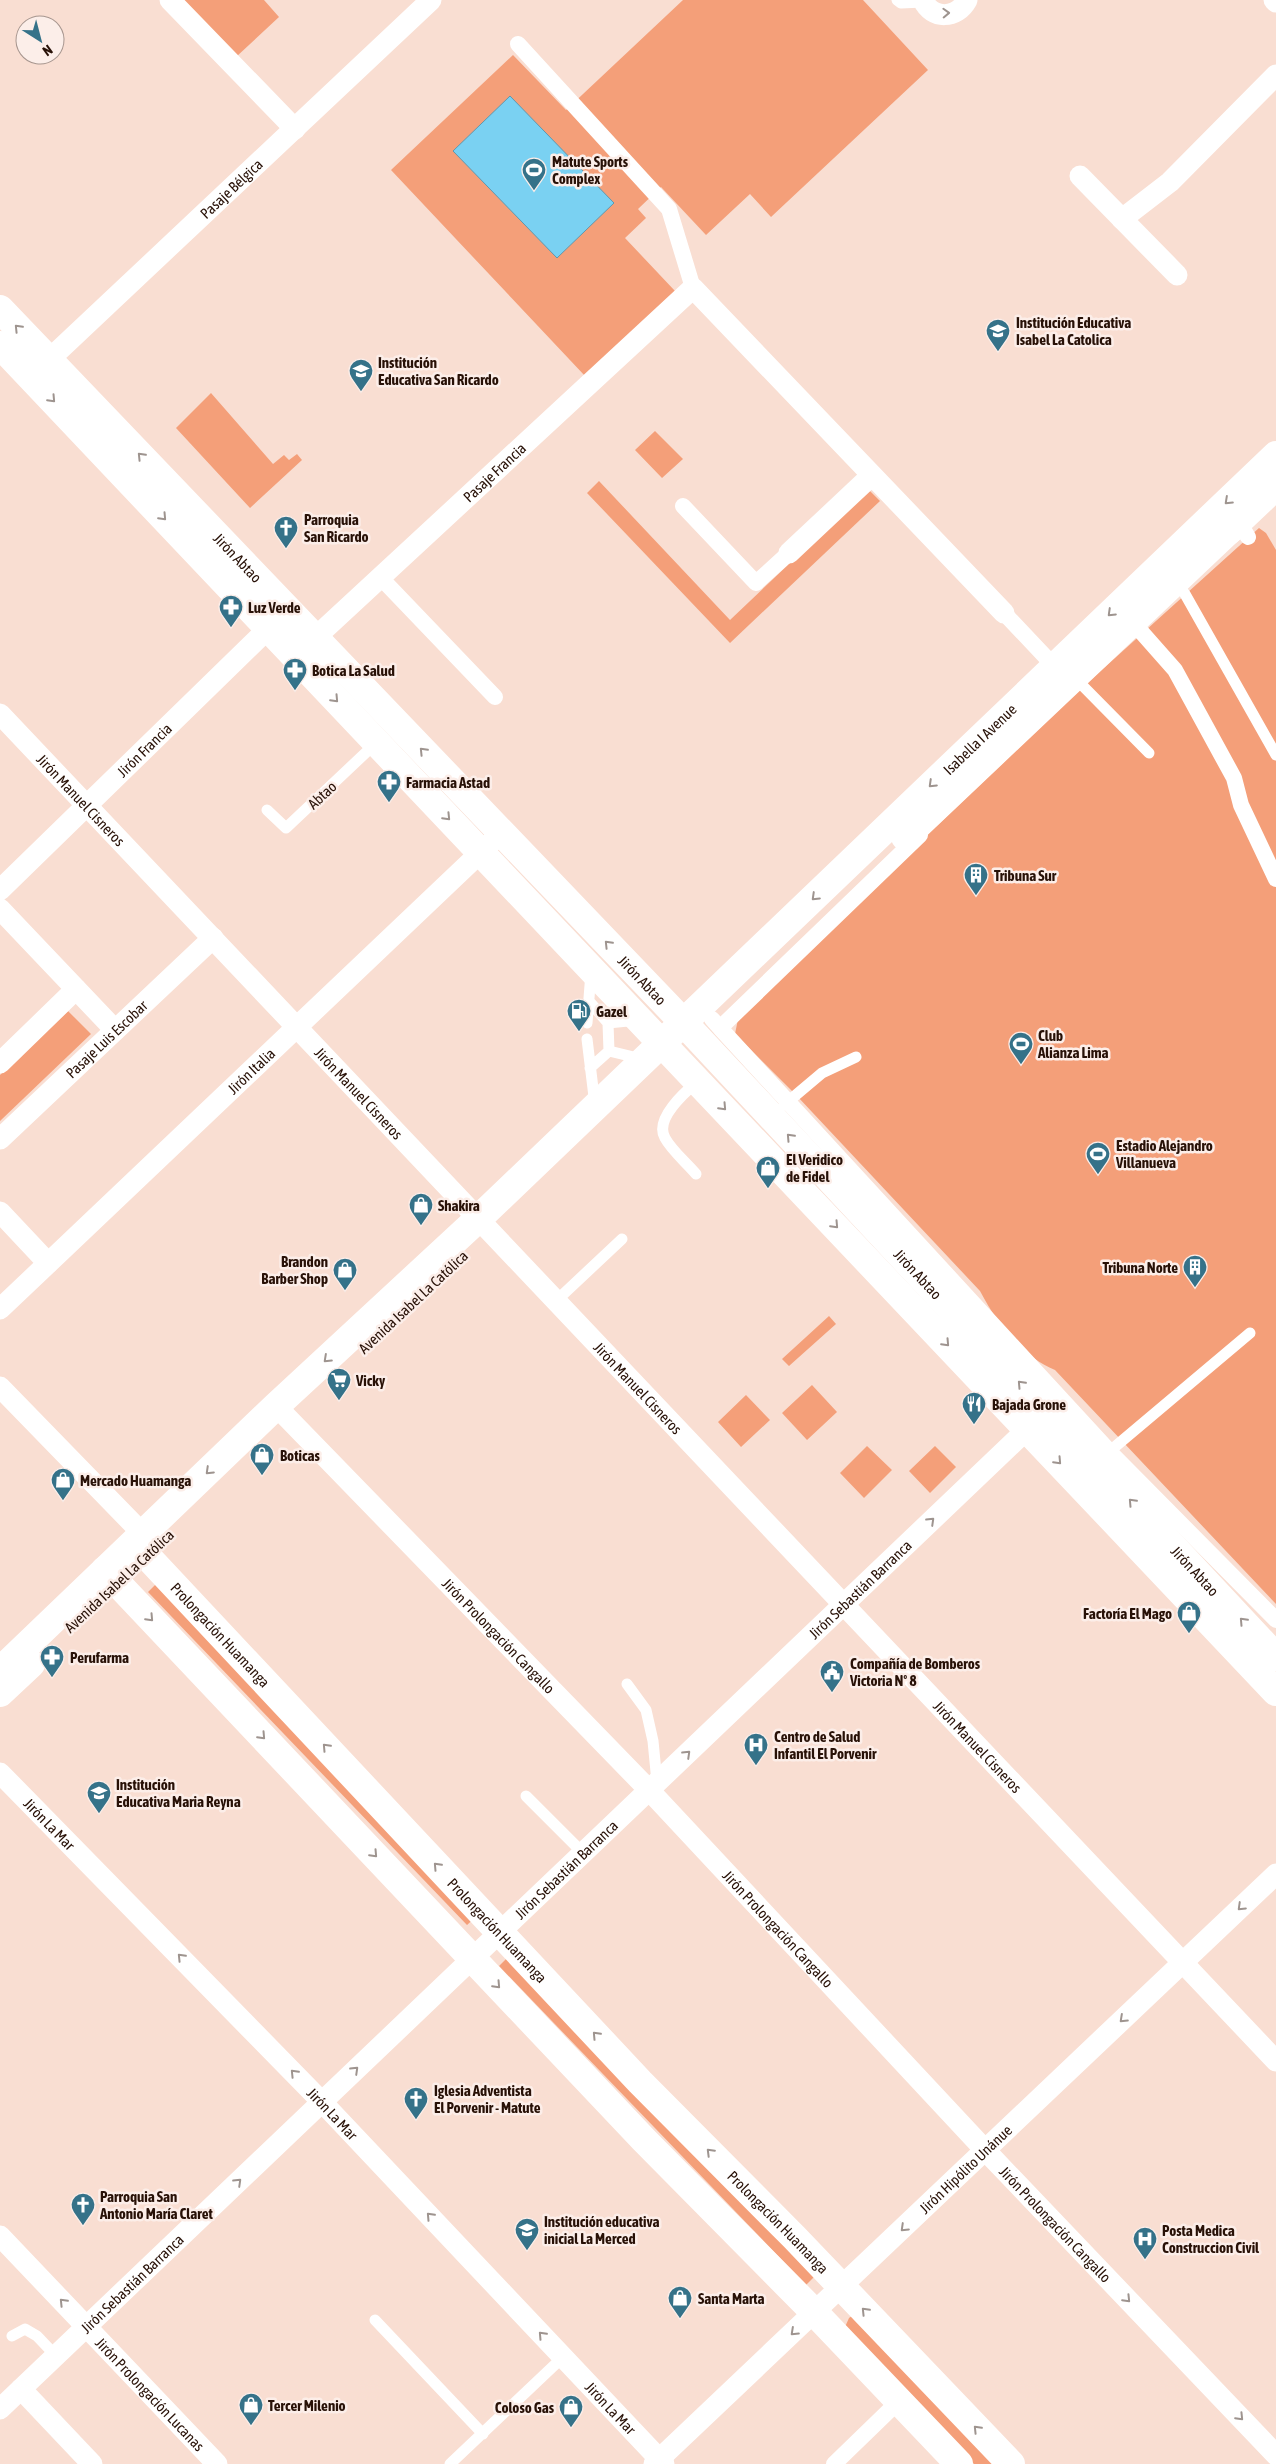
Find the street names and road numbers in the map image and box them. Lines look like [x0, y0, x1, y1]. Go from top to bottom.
street label: Pasaje Bélgica [196, 155, 265, 222]
street label: Pasaje Francia [459, 439, 529, 505]
street label: Jirón Abtao [210, 529, 266, 586]
street label: Isabella I Avenue [939, 700, 1020, 778]
street label: Jirón Francia [113, 719, 175, 780]
street label: Jirón Manuel Cisneros [34, 750, 129, 849]
street label: Abtao [304, 778, 340, 812]
street label: Jirón Abtao [615, 952, 670, 1008]
street label: Pasaje Luis Escobar [62, 996, 151, 1081]
street label: Jirón Italia [224, 1044, 278, 1097]
street label: Jirón Manuel Cisneros [312, 1044, 406, 1142]
street label: Jirón Abtao [891, 1245, 946, 1302]
street label: Avenida Isabel La Católica [355, 1247, 471, 1357]
street label: Jirón Manuel Cisneros [591, 1338, 686, 1437]
street label: Avenida Isabel La Católica [61, 1526, 177, 1636]
street label: Jirón Sebastián Barranca [805, 1536, 914, 1642]
street label: Jirón Abtao [1168, 1542, 1223, 1599]
street label: Jirón Prolongación Cangallo [439, 1574, 559, 1697]
street label: Prolongación Huamanga [168, 1579, 274, 1690]
street label: Jirón Manuel Cisneros [931, 1697, 1025, 1796]
street label: Jirón La Mar [21, 1794, 79, 1853]
street label: Jirón Sebastián Barranca [511, 1816, 621, 1922]
street label: Jirón Prolongación Cangallo [720, 1867, 837, 1991]
street label: Prolongación Huamanga [445, 1874, 551, 1986]
street label: Jirón La Mar [304, 2084, 362, 2143]
street label: Jirón Hipólito Unánue [916, 2121, 1015, 2216]
street label: Jirón Prolongación Cangallo [996, 2162, 1115, 2285]
street label: Prolongación Huamanga [724, 2167, 832, 2277]
street label: Jirón Sebastián Barranca [77, 2231, 187, 2336]
street label: Jirón Prolongación Lucanas [92, 2334, 208, 2454]
street label: Jirón La Mar [582, 2378, 640, 2438]

